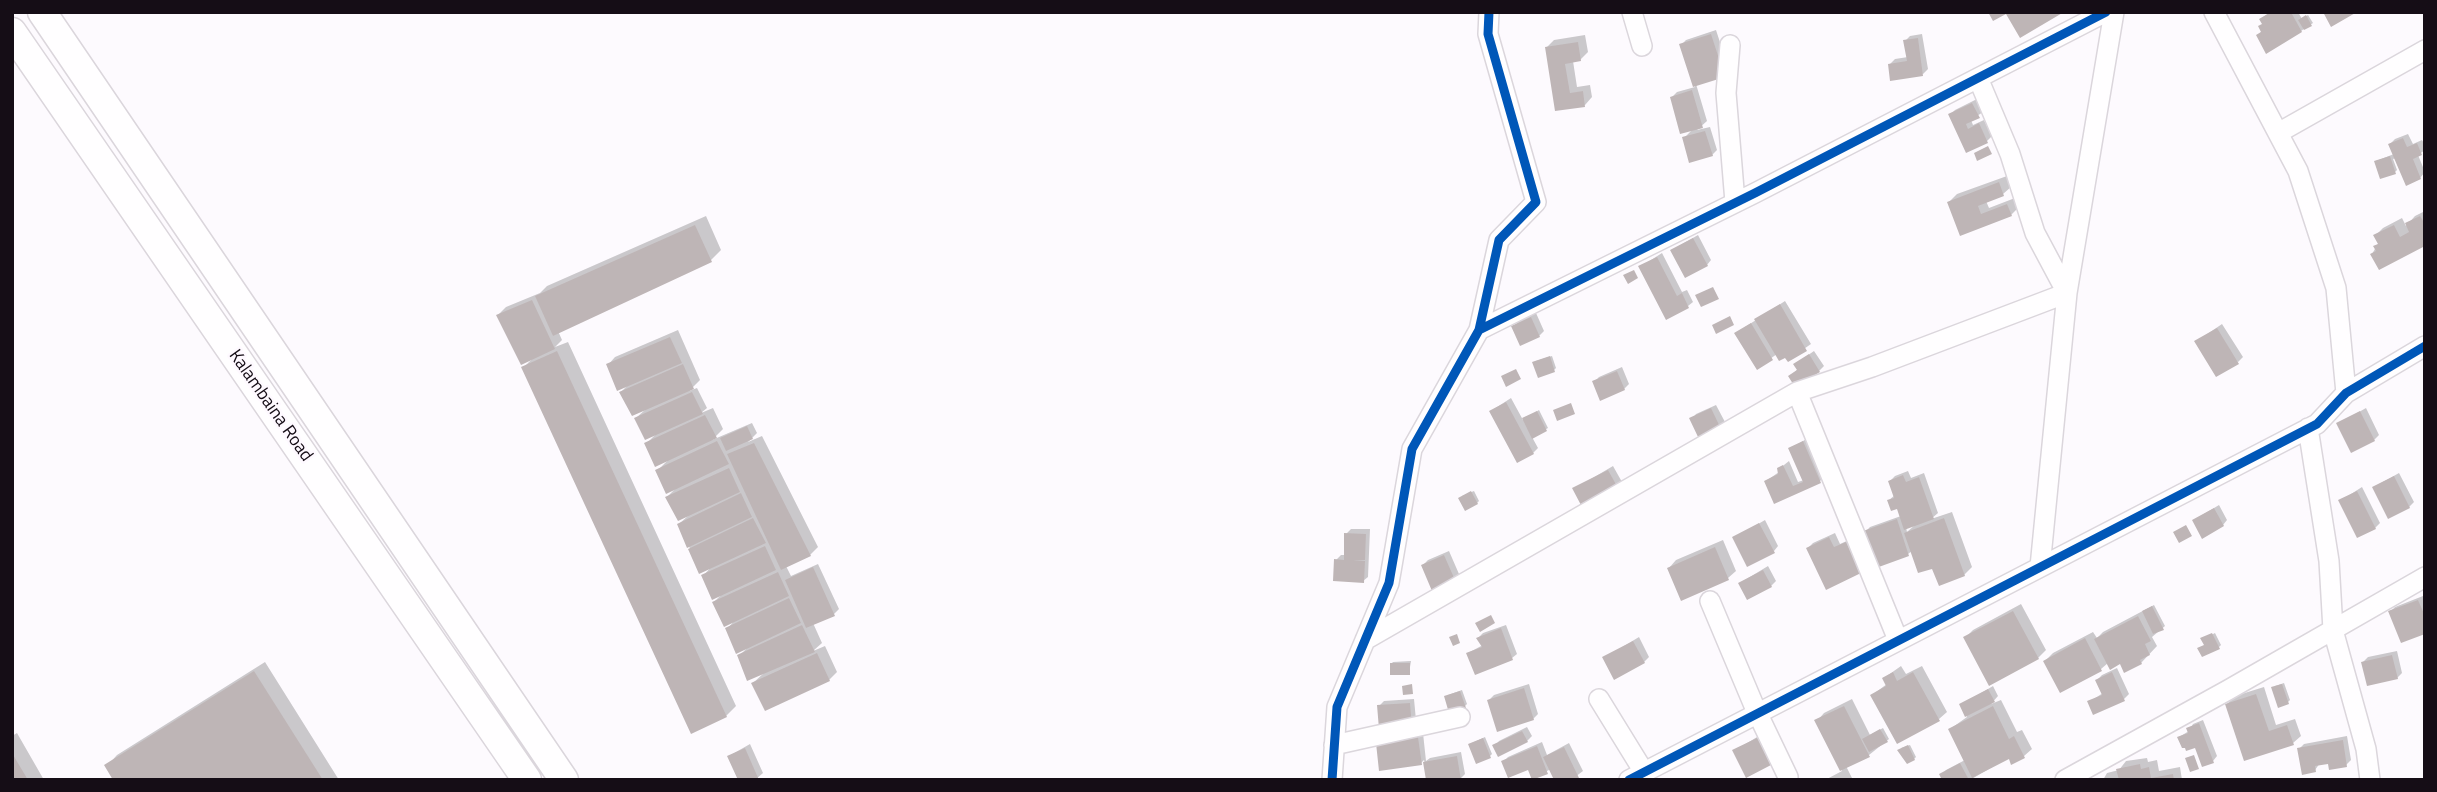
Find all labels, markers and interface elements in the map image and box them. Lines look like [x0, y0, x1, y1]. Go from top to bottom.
street label: Kalambaina Road [223, 346, 317, 466]

